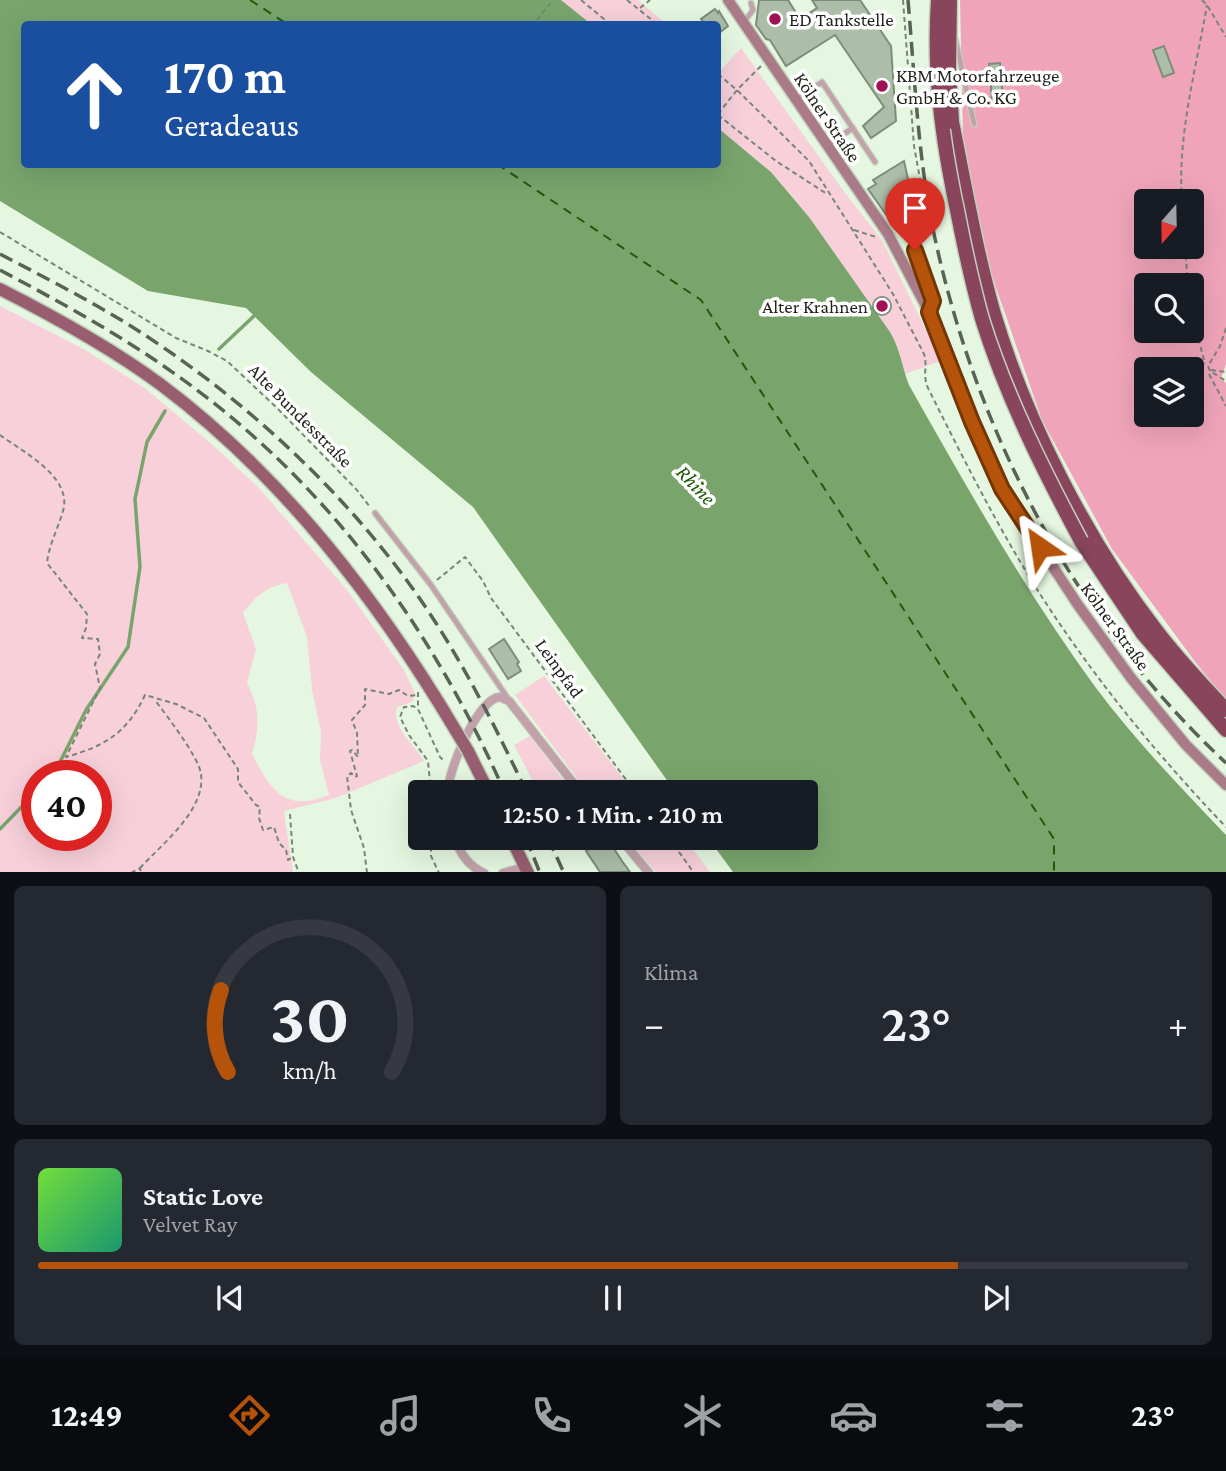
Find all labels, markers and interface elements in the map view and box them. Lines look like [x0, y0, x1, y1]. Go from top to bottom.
place label: ED Tankstelle [789, 9, 894, 30]
marker: ED Tankstelle [767, 11, 783, 27]
icon: ahead [49, 49, 140, 140]
text: 170 m [164, 49, 286, 104]
place label: KBM Motorfahrzeuge GmbH & Co. KG [896, 65, 1059, 108]
street label: Kölner Straße [790, 69, 865, 166]
marker: KBM Motorfahrzeuge GmbH & Co. KG [874, 78, 890, 94]
text: Geradeaus [164, 107, 299, 143]
pin [885, 178, 945, 250]
icon: arrive [896, 189, 934, 227]
north arrow [1134, 189, 1204, 259]
map controls [1134, 189, 1204, 427]
button: search [1134, 273, 1204, 343]
place label: Alter Krahnen [762, 296, 868, 317]
marker: Alter Krahnen [874, 298, 890, 314]
button: layers [1134, 357, 1204, 427]
street label: Alte Bundesstraße [244, 359, 357, 472]
water label: Rhine [671, 460, 721, 510]
position arrow [1003, 510, 1077, 584]
street label: Kölner Straße [1077, 578, 1154, 674]
street label: Leinpfad [531, 635, 588, 702]
speed limit sign: 40 [21, 760, 112, 851]
text: 12:50 · 1 Min. · 210 m [503, 800, 723, 829]
text: Klima [644, 959, 698, 985]
text: 30 [270, 977, 350, 1058]
text: 23° [881, 994, 951, 1052]
text: − [644, 1003, 664, 1045]
text: + [1168, 1003, 1188, 1045]
text: km/h [283, 1056, 337, 1083]
text: Static Love [143, 1182, 263, 1211]
text: Velvet Ray [143, 1211, 237, 1237]
icon: previous [211, 1279, 249, 1317]
icon: pause [594, 1279, 632, 1317]
icon: next [977, 1279, 1015, 1317]
icon: directions [225, 1391, 274, 1440]
icon: music [376, 1391, 425, 1440]
icon: phone [527, 1391, 576, 1440]
icon: climate [678, 1391, 727, 1440]
icon: car [829, 1391, 878, 1440]
icon: filters [980, 1391, 1029, 1440]
text: 12:49 [51, 1397, 123, 1433]
text: 23° [1131, 1397, 1175, 1433]

